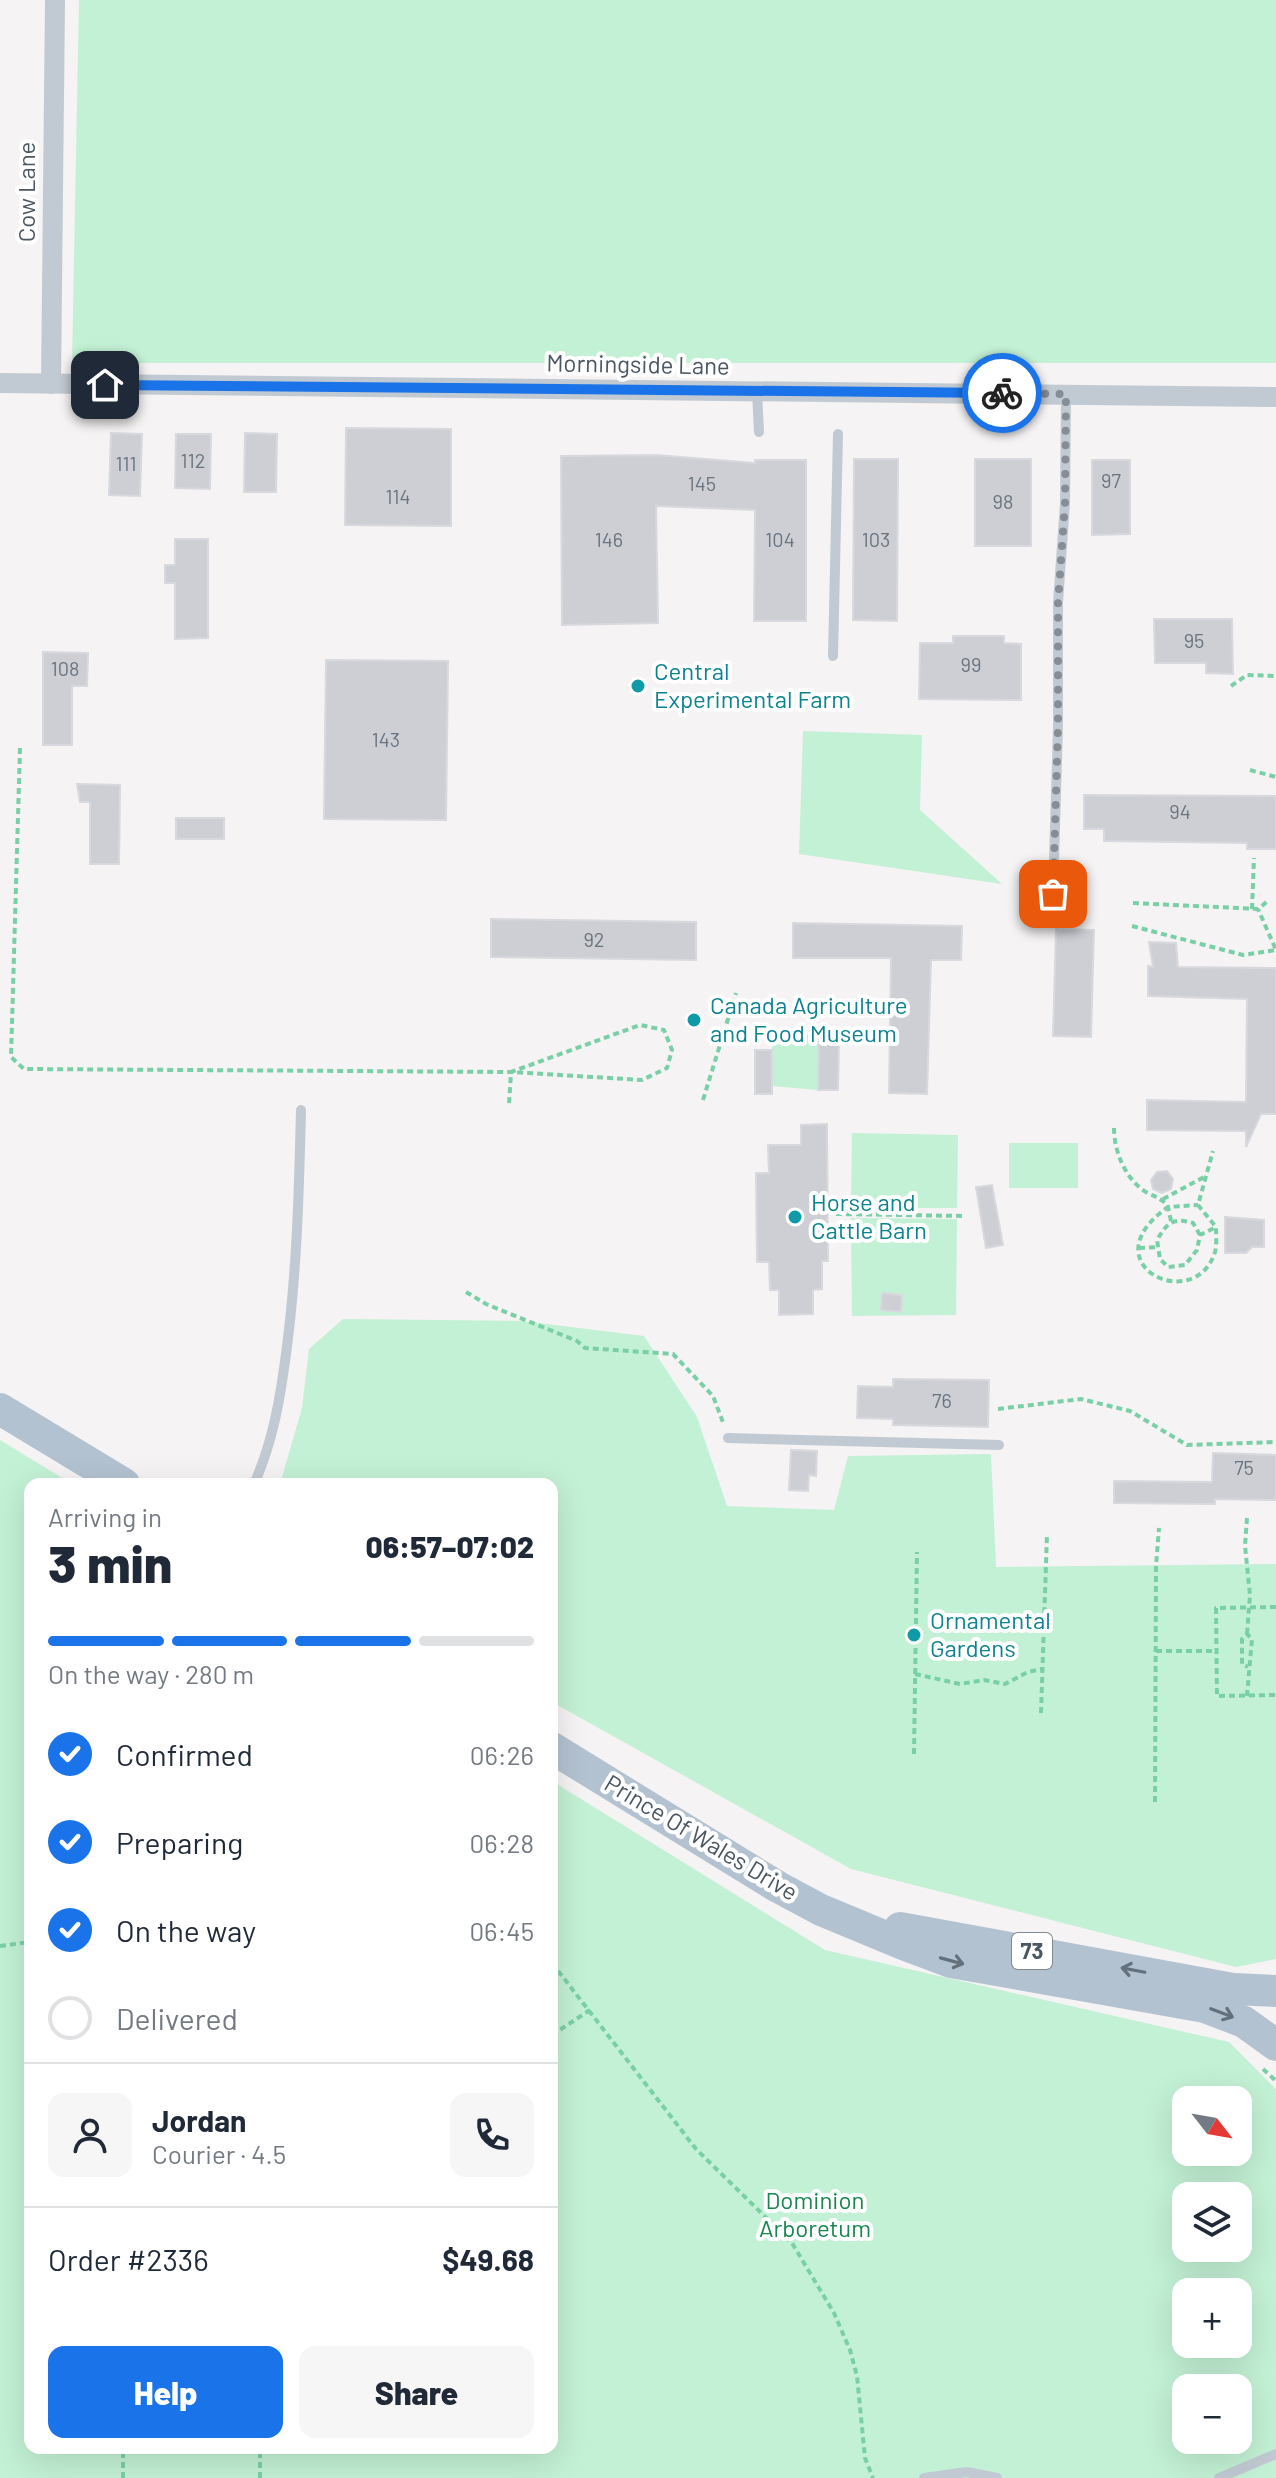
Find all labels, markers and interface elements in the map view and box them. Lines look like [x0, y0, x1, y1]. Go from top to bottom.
street label: Cow Lane [11, 142, 40, 242]
street label: Morningside Lane [546, 347, 730, 380]
pin [71, 351, 139, 419]
courier [962, 353, 1042, 433]
icon: home [83, 363, 127, 407]
icon: bike [980, 371, 1024, 415]
house number: 112 [181, 448, 205, 472]
house number: 111 [115, 451, 137, 475]
house number: 97 [1101, 468, 1121, 492]
house number: 145 [688, 471, 716, 495]
house number: 114 [385, 484, 411, 508]
house number: 98 [993, 489, 1013, 513]
house number: 146 [595, 527, 623, 551]
house number: 104 [765, 527, 795, 551]
house number: 103 [862, 527, 890, 551]
house number: 95 [1184, 628, 1204, 652]
house number: 99 [961, 652, 981, 676]
house number: 108 [51, 656, 79, 680]
place label: Central Experimental Farm [654, 656, 851, 713]
marker: Central Experimental Farm [629, 677, 647, 695]
house number: 143 [372, 727, 400, 751]
house number: 94 [1169, 799, 1191, 823]
pin [1019, 860, 1087, 928]
icon: bag [1031, 872, 1075, 916]
house number: 92 [583, 927, 605, 951]
place label: Canada Agriculture and Food Museum [710, 990, 908, 1047]
marker: Canada Agriculture and Food Museum [685, 1011, 703, 1029]
place label: Horse and Cattle Barn [811, 1187, 927, 1244]
marker: Horse and Cattle Barn [786, 1208, 804, 1226]
house number: 76 [932, 1388, 952, 1412]
house number: 75 [1234, 1455, 1254, 1479]
text: Arriving in [48, 1501, 162, 1532]
text: 06:57–07:02 [366, 1528, 534, 1564]
text: 3 min [48, 1531, 172, 1593]
place label: Ornamental Gardens [930, 1605, 1051, 1662]
marker: Ornamental Gardens [905, 1626, 923, 1644]
text: On the way · 280 m [48, 1658, 254, 1689]
icon: check [48, 1732, 92, 1776]
text: Confirmed [116, 1736, 253, 1772]
text: 06:26 [470, 1739, 534, 1770]
street label: Prince Of Wales Drive [600, 1768, 804, 1906]
icon: check [48, 1820, 92, 1864]
text: Preparing [116, 1824, 243, 1860]
text: 06:28 [470, 1827, 534, 1858]
icon: check [48, 1908, 92, 1952]
text: On the way [116, 1912, 256, 1948]
text: 06:45 [469, 1915, 534, 1946]
road number: 73 [1012, 1933, 1052, 1969]
one-way arrow [938, 1954, 964, 1969]
one-way arrow [1120, 1961, 1146, 1976]
text: Delivered [116, 2000, 238, 2036]
one-way arrow [1209, 2007, 1234, 2022]
north arrow [1172, 2086, 1252, 2166]
map controls [1172, 2086, 1252, 2454]
button: person [48, 2093, 132, 2177]
button: phone [450, 2093, 534, 2177]
text: Jordan [152, 2102, 247, 2138]
text: Courier · 4.5 [152, 2138, 286, 2169]
button: layers [1172, 2182, 1252, 2262]
park label: Dominion Arboretum [759, 2185, 871, 2242]
text: Order #2336 [48, 2241, 209, 2277]
text: $49.68 [442, 2241, 534, 2277]
button: + [1172, 2278, 1252, 2358]
button: Help [48, 2346, 283, 2438]
button: Share [299, 2346, 534, 2438]
button: − [1172, 2374, 1252, 2454]

